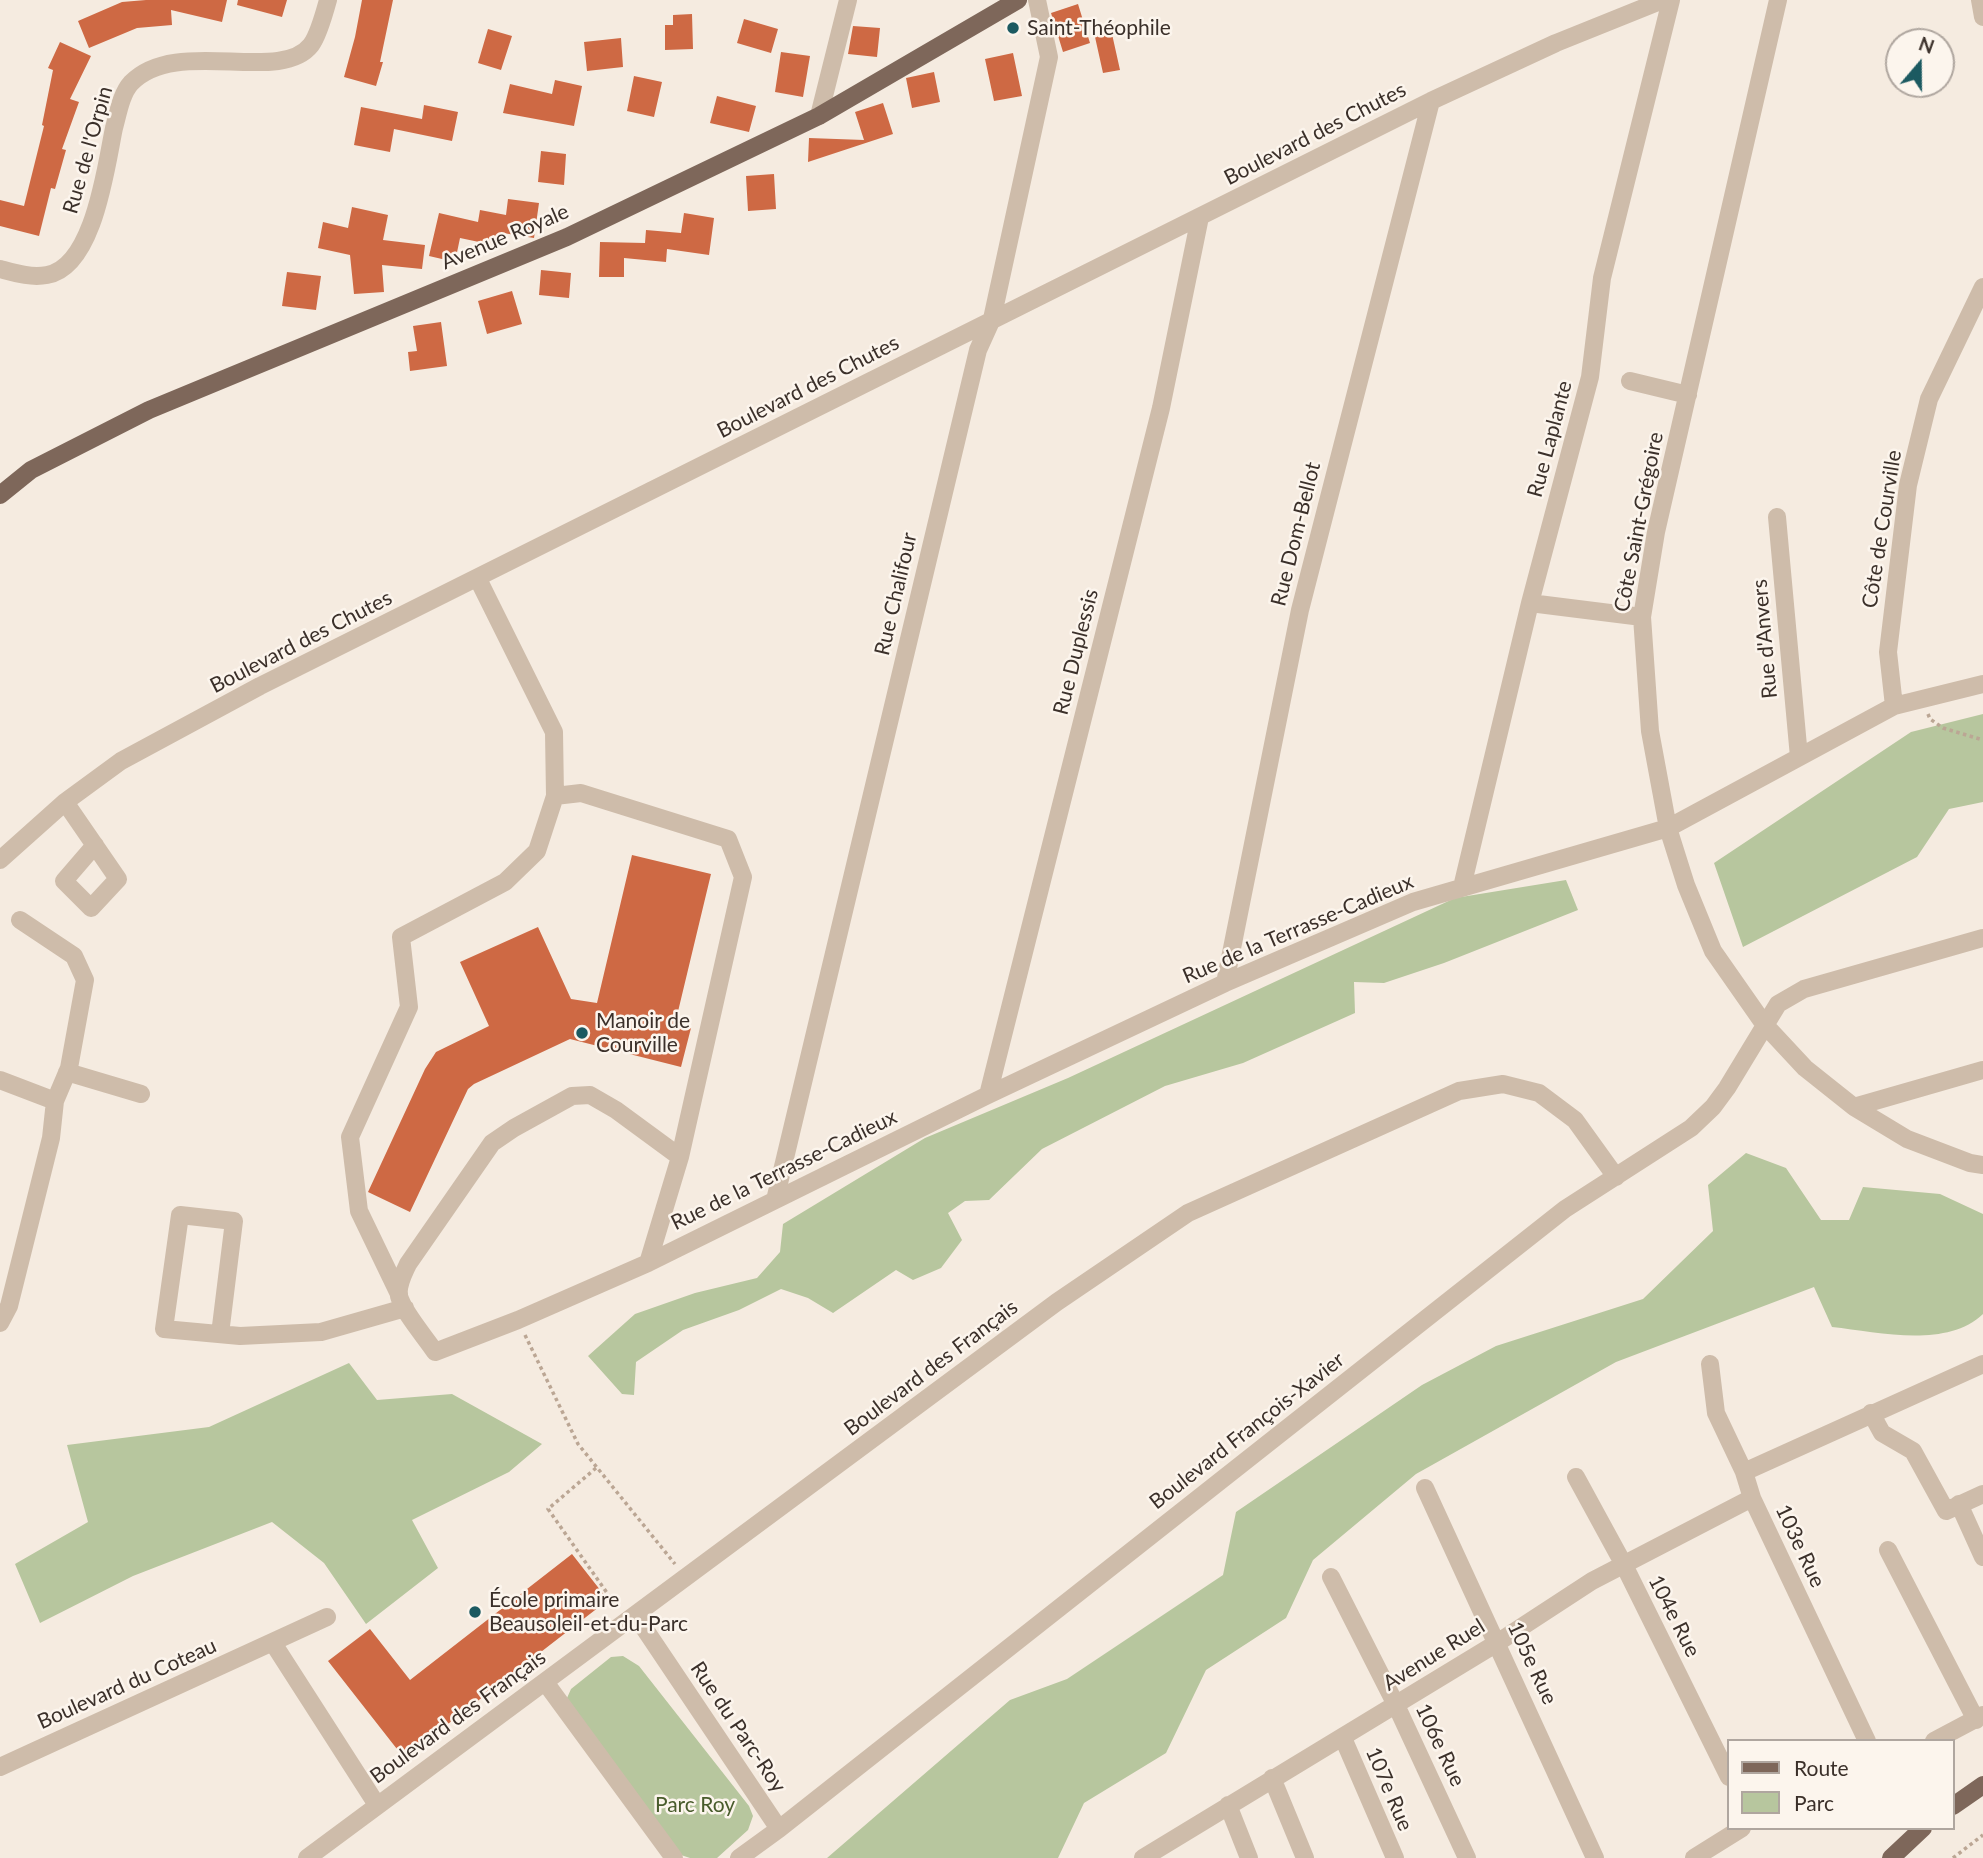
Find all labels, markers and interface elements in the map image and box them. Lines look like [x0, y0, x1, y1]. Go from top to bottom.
place label: Saint-Théophile [1027, 15, 1171, 41]
marker: Saint-Théophile [1005, 20, 1021, 36]
north arrow [1885, 28, 1955, 98]
text: N [1916, 31, 1937, 58]
street label: Boulevard des Chutes [1220, 77, 1410, 191]
street label: Rue de l'Orpin [58, 83, 118, 217]
street label: Avenue Royale [437, 199, 573, 275]
street label: Boulevard des Chutes [713, 330, 903, 444]
street label: Rue Laplante [1522, 378, 1578, 500]
street label: Côte Saint-Grégoire [1609, 430, 1669, 614]
street label: Côte de Courville [1857, 448, 1907, 610]
street label: Rue Dom-Bellot [1266, 459, 1326, 609]
street label: Rue Chalifour [870, 530, 922, 658]
street label: Rue d'Anvers [1747, 578, 1783, 700]
street label: Boulevard des Chutes [206, 585, 396, 699]
street label: Rue Duplessis [1048, 587, 1104, 717]
street label: Rue de la Terrasse-Cadieux [1179, 869, 1417, 989]
place label: Manoir de Courville [596, 1008, 690, 1058]
marker: Manoir de Courville [574, 1025, 590, 1041]
street label: Rue de la Terrasse-Cadieux [667, 1104, 901, 1236]
street label: Boulevard des Français [839, 1295, 1023, 1441]
street label: Boulevard François-Xavier [1145, 1347, 1349, 1515]
street label: 103e Rue [1770, 1501, 1830, 1591]
street label: 104e Rue [1643, 1571, 1705, 1661]
place label: École primaire Beausoleil-et-du-Parc [489, 1587, 688, 1637]
marker: École primaire Beausoleil-et-du-Parc [467, 1604, 483, 1620]
street label: Avenue Ruel [1378, 1614, 1490, 1696]
street label: 105e Rue [1502, 1618, 1562, 1708]
street label: Boulevard du Coteau [34, 1633, 220, 1735]
street label: Boulevard des Français [365, 1645, 551, 1789]
street label: Rue du Parc-Roy [685, 1657, 791, 1797]
street label: 106e Rue [1410, 1700, 1470, 1790]
legend [1728, 1739, 1955, 1830]
street label: 107e Rue [1360, 1743, 1418, 1835]
text: Route [1794, 1755, 1849, 1780]
text: Parc [1794, 1790, 1834, 1815]
park label: Parc Roy [655, 1792, 735, 1818]

